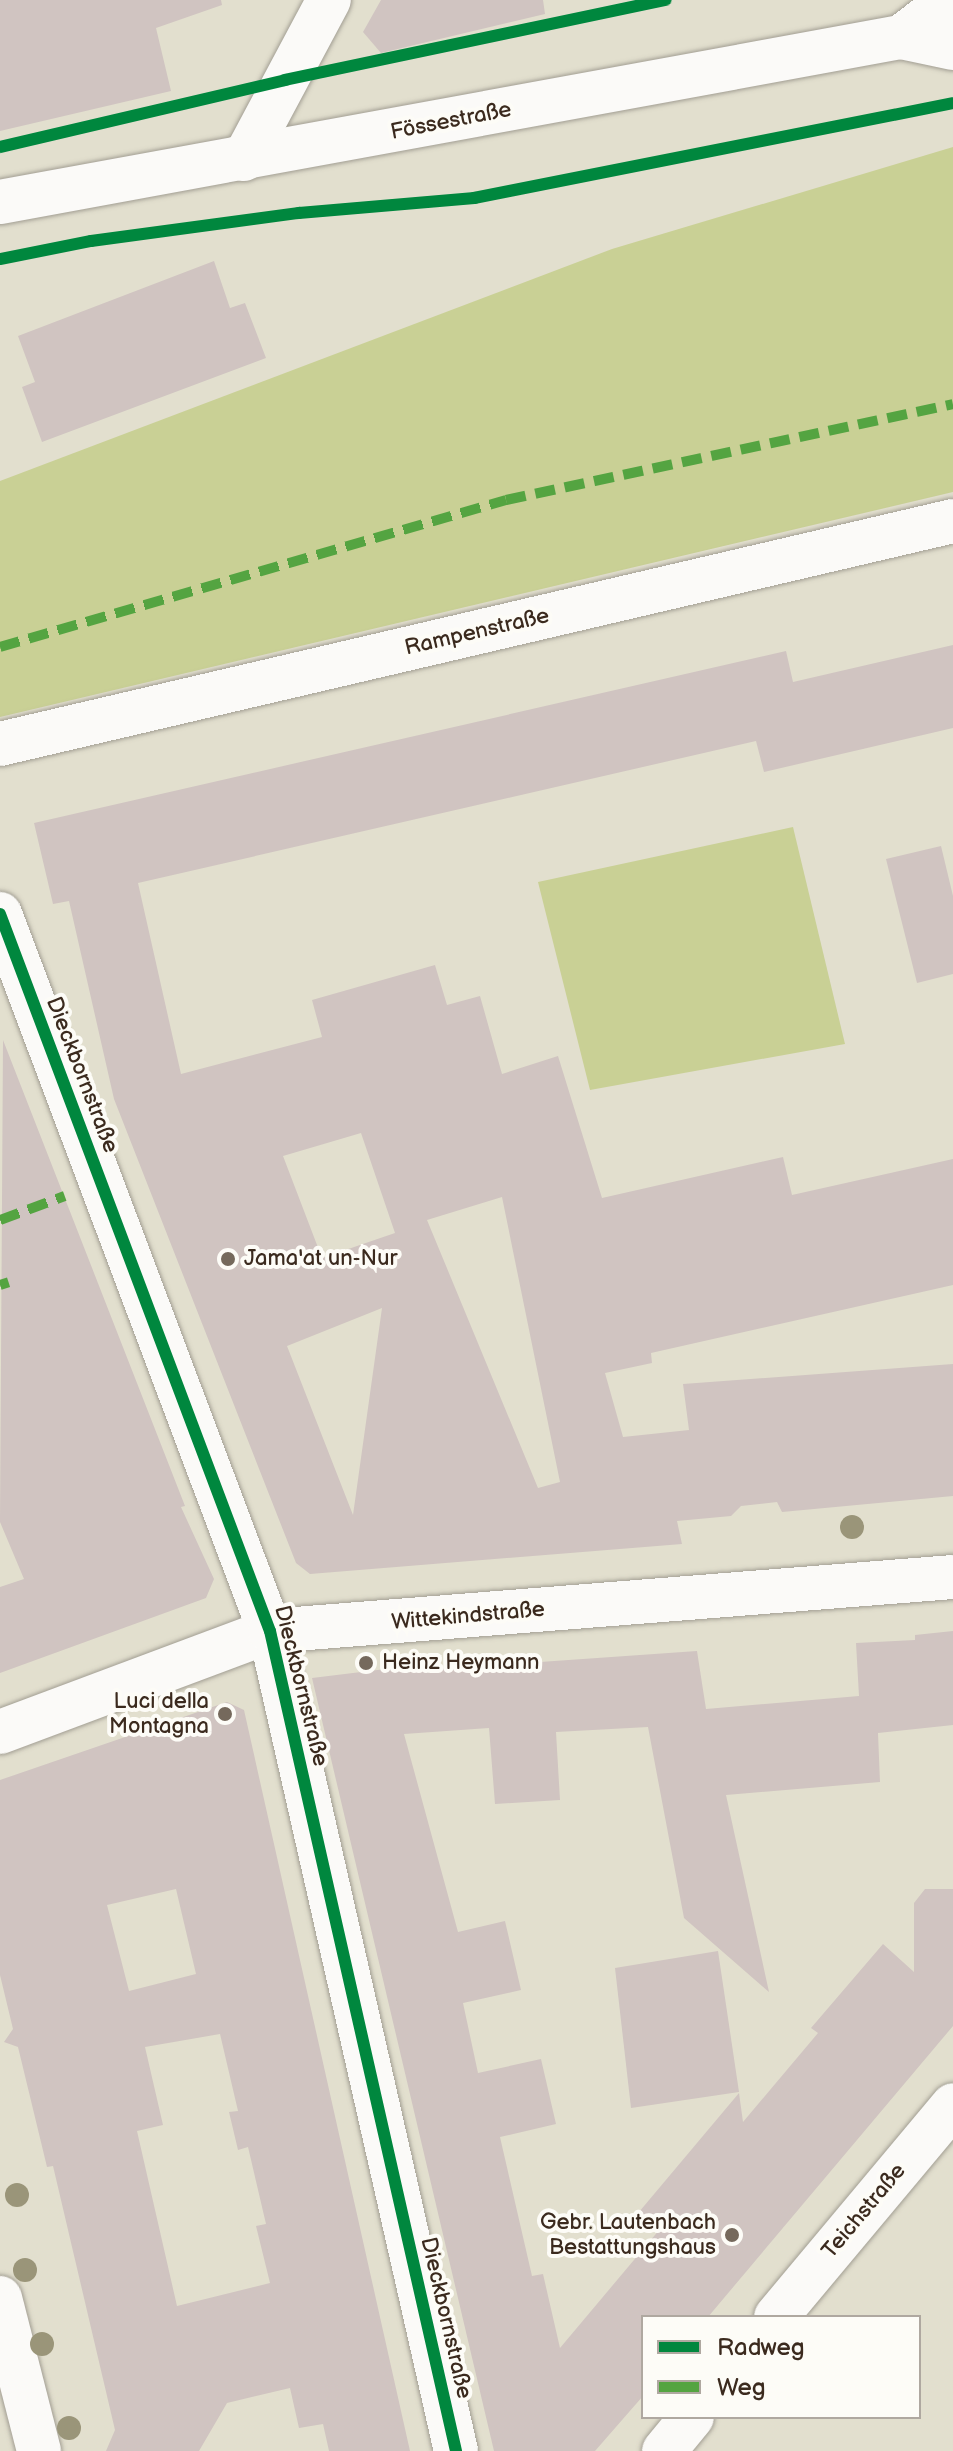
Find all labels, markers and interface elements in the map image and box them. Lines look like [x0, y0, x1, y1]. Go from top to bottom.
street label: Fössestraße [388, 96, 514, 146]
street label: Rampenstraße [402, 603, 552, 661]
street label: Dieckbornstraße [40, 993, 124, 1157]
place label: Jama'at un-Nur [244, 1246, 397, 1272]
marker: Jama'at un-Nur [219, 1250, 237, 1268]
street label: Wittekindstraße [390, 1596, 546, 1636]
street label: Dieckbornstraße [268, 1603, 334, 1769]
place label: Heinz Heymann [382, 1650, 539, 1676]
marker: Heinz Heymann [357, 1654, 375, 1672]
place label: Luci della Montagna [109, 1688, 209, 1740]
marker: Luci della Montagna [216, 1705, 234, 1723]
street label: Teichstraße [817, 2158, 911, 2264]
place label: Gebr. Lautenbach Bestattungshaus [540, 2209, 716, 2260]
marker: Gebr. Lautenbach Bestattungshaus [723, 2226, 741, 2244]
street label: Dieckbornstraße [415, 2235, 477, 2401]
legend [641, 2315, 921, 2419]
text: Radweg [717, 2333, 804, 2362]
text: Weg [717, 2373, 766, 2402]

